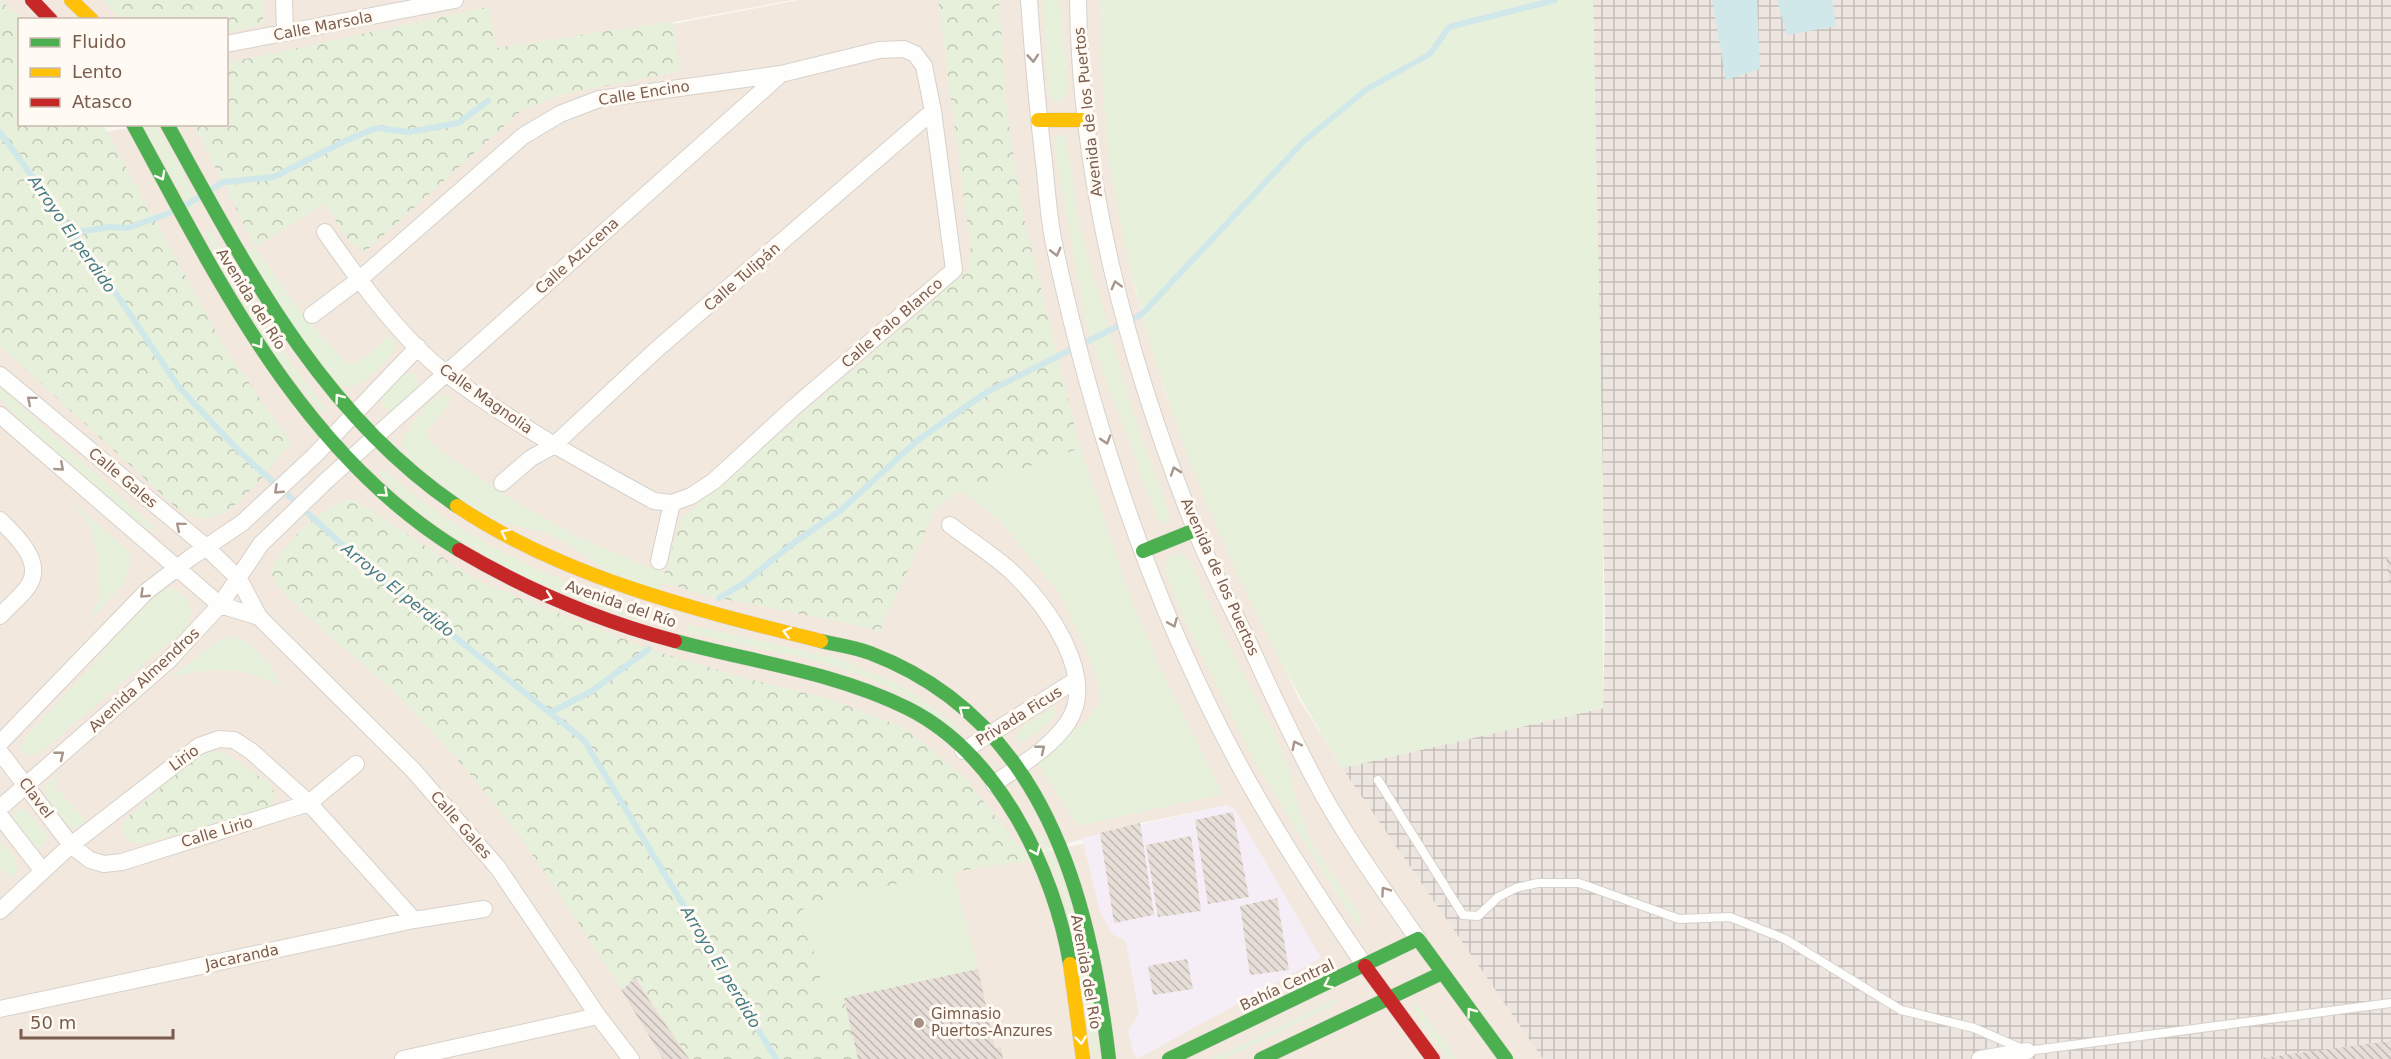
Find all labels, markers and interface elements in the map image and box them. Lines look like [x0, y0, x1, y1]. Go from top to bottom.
street label: Calle Marsola [272, 8, 374, 44]
legend [18, 18, 228, 126]
street label: Avenida de los Puertos [1070, 26, 1106, 198]
text: Fluido [72, 31, 126, 52]
one-way arrow [1026, 54, 1039, 63]
text: Lento [72, 61, 122, 82]
street label: Calle Encino [597, 77, 691, 109]
text: Atasco [72, 91, 132, 112]
one-way arrow [154, 170, 166, 180]
water label: Arroyo El perdido [24, 171, 120, 297]
street label: Calle Azucena [532, 214, 622, 298]
street label: Calle Tulipán [700, 239, 784, 315]
street label: Avenida del Río [213, 245, 289, 353]
one-way arrow [1049, 247, 1062, 257]
street label: Calle Palo Blanco [838, 274, 946, 372]
one-way arrow [1110, 280, 1123, 290]
one-way arrow [252, 338, 263, 349]
street label: Calle Magnolia [436, 360, 536, 438]
one-way arrow [335, 394, 346, 405]
one-way arrow [27, 397, 38, 408]
one-way arrow [1099, 434, 1111, 445]
street label: Calle Gales [85, 444, 161, 512]
one-way arrow [53, 460, 64, 471]
one-way arrow [1169, 466, 1182, 477]
one-way arrow [274, 482, 285, 493]
one-way arrow [378, 486, 388, 497]
street label: Avenida de los Puertos [1177, 495, 1263, 659]
one-way arrow [176, 522, 187, 533]
one-way arrow [501, 529, 512, 541]
water label: Arroyo El perdido [337, 538, 458, 641]
street label: Avenida del Río [563, 577, 679, 631]
one-way arrow [141, 587, 152, 598]
one-way arrow [542, 589, 553, 602]
one-way arrow [1166, 617, 1178, 628]
street label: Avenida Almendros [85, 624, 203, 736]
one-way arrow [783, 627, 793, 639]
street label: Privada Ficus [973, 682, 1065, 750]
one-way arrow [959, 706, 970, 717]
one-way arrow [1292, 740, 1303, 751]
street label: Lirio [166, 741, 202, 775]
one-way arrow [1034, 745, 1045, 756]
one-way arrow [53, 752, 64, 763]
street label: Clavel [15, 774, 57, 822]
street label: Calle Gales [427, 787, 495, 863]
street label: Calle Lirio [179, 813, 255, 851]
one-way arrow [1029, 845, 1041, 856]
one-way arrow [1381, 887, 1392, 898]
water label: Arroyo El perdido [677, 902, 765, 1032]
street label: Avenida del Río [1067, 913, 1105, 1031]
street label: Jacaranda [203, 940, 280, 974]
street label: Bahía Central [1237, 955, 1337, 1015]
one-way arrow [1323, 976, 1334, 988]
scale bar [21, 1002, 172, 1040]
place label: Gimnasio Puertos-Anzures [931, 1005, 1053, 1040]
one-way arrow [1467, 1008, 1478, 1019]
text: 50 m [30, 1012, 76, 1033]
marker: Gimnasio Puertos-Anzures [912, 1016, 926, 1030]
one-way arrow [1074, 1035, 1087, 1044]

